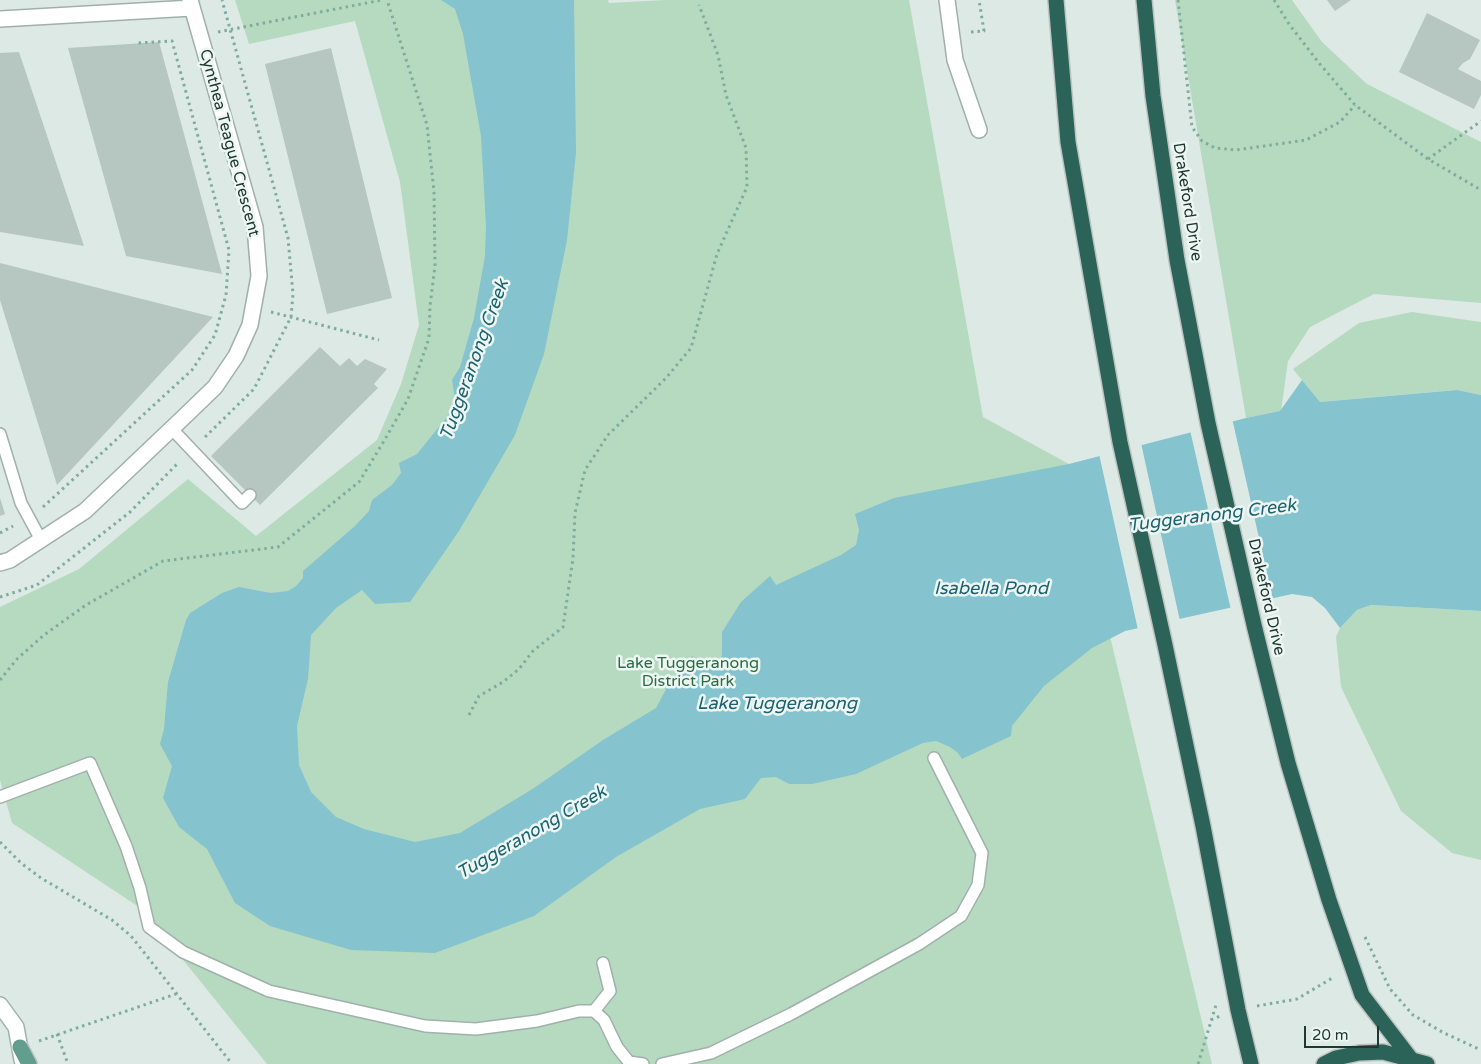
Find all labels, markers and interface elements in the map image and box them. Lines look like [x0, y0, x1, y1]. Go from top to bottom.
street label: Cynthea Teague Crescent [195, 47, 263, 239]
street label: Drakeford Drive [1168, 141, 1206, 263]
water label: Tuggeranong Creek [436, 277, 514, 443]
water label: Tuggeranong Creek [1127, 495, 1297, 537]
street label: Drakeford Drive [1243, 537, 1289, 657]
water label: Isabella Pond [934, 578, 1048, 600]
park label: Lake Tuggeranong District Park [617, 654, 759, 692]
water label: Lake Tuggeranong [697, 693, 857, 715]
water label: Tuggeranong Creek [453, 781, 611, 885]
scale bar [1306, 1016, 1381, 1048]
text: 20 m [1312, 1026, 1349, 1044]

